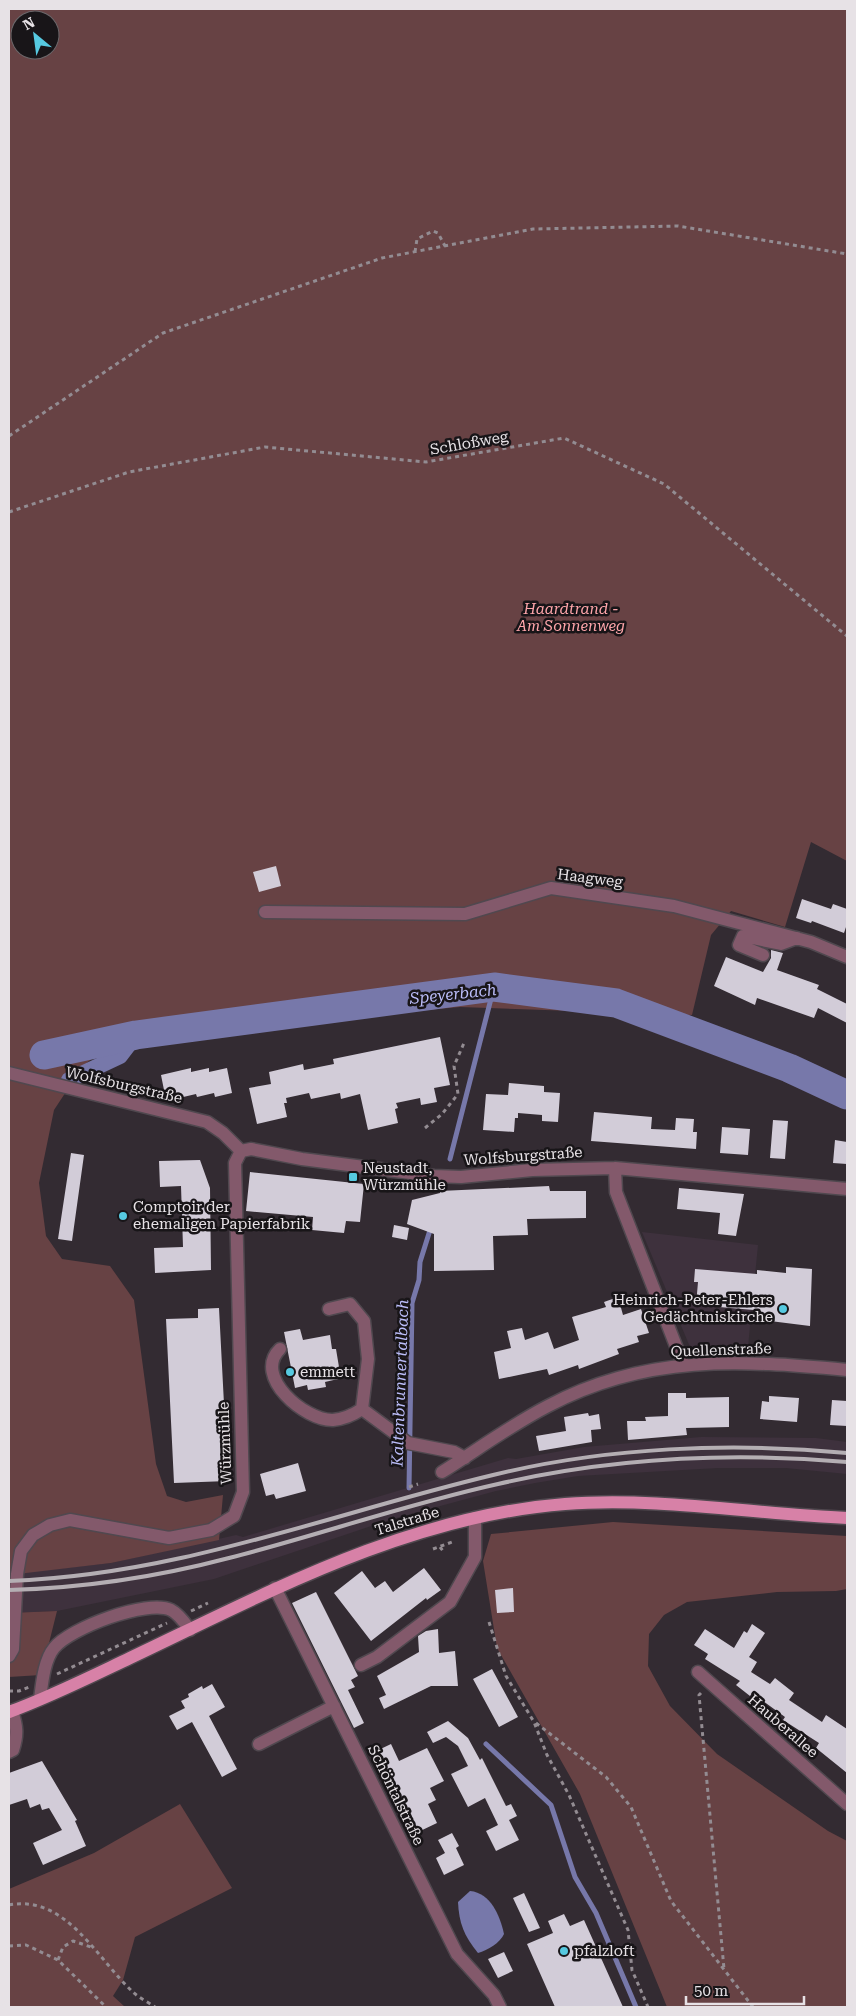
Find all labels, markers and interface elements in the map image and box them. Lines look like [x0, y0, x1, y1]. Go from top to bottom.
north arrow [10, 10, 60, 60]
text: N [20, 14, 37, 33]
street label: Schloßweg [428, 427, 510, 459]
park label: Haardtrand - Am Sonnenweg [516, 600, 625, 635]
street label: Haagweg [556, 865, 624, 891]
water label: Speyerbach [408, 980, 498, 1008]
street label: Wolfsburgstraße [64, 1063, 184, 1107]
street label: Wolfsburgstraße [463, 1143, 583, 1169]
place label: Neustadt, Würzmühle [363, 1159, 446, 1194]
marker: Neustadt, Würzmühle [347, 1171, 359, 1183]
place label: Comptoir der ehemaligen Papierfabrik [133, 1198, 311, 1233]
marker: Comptoir der ehemaligen Papierfabrik [117, 1210, 129, 1222]
place label: Heinrich-Peter-Ehlers Gedächtniskirche [613, 1291, 773, 1326]
water label: Kaltenbrunnertalbach [388, 1299, 412, 1468]
marker: Heinrich-Peter-Ehlers Gedächtniskirche [777, 1303, 789, 1315]
street label: Quellenstraße [670, 1339, 772, 1361]
place label: emmett [300, 1363, 356, 1381]
marker: emmett [284, 1366, 296, 1378]
street label: Würzmühle [215, 1401, 235, 1485]
street label: Talstraße [373, 1503, 441, 1539]
street label: Hauberallee [744, 1690, 822, 1762]
street label: Schöntalstraße [364, 1742, 428, 1848]
place label: pfalzloft [574, 1942, 635, 1960]
marker: pfalzloft [558, 1945, 570, 1957]
scale bar [686, 1974, 804, 2006]
text: 50 m [694, 1982, 729, 2000]

